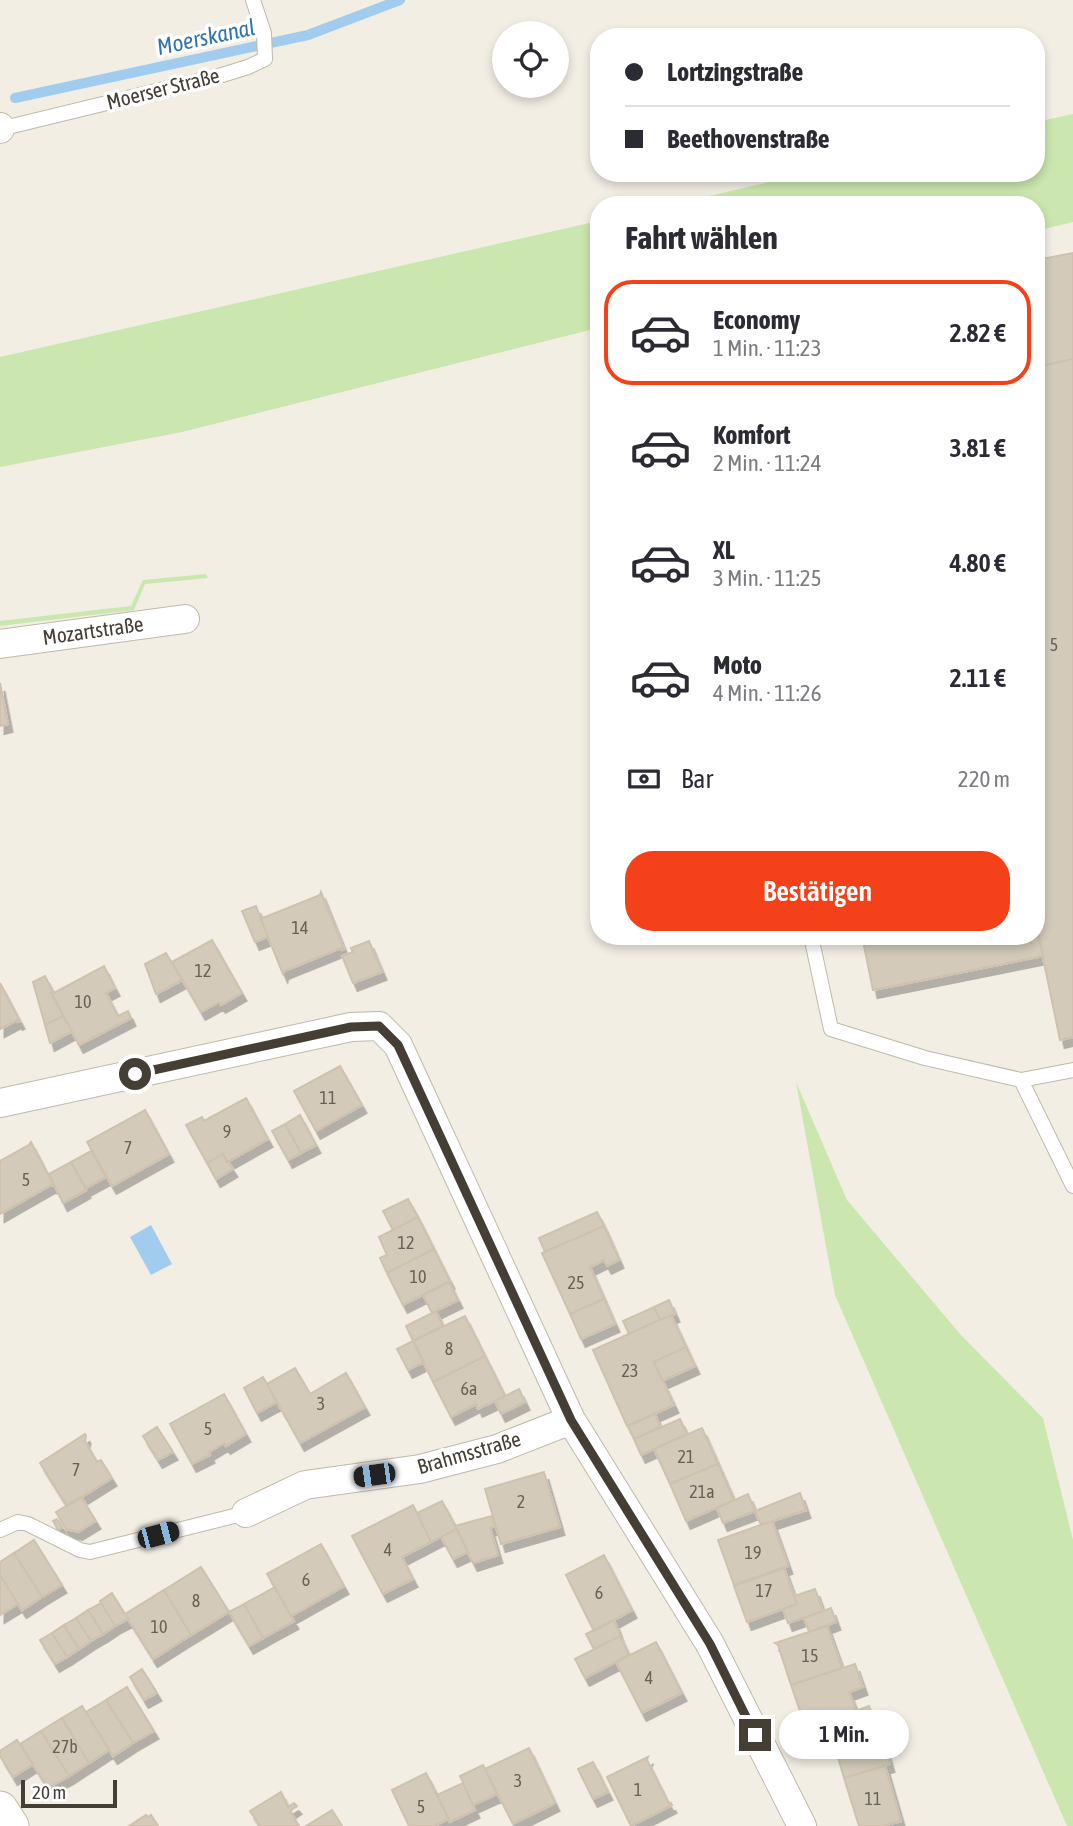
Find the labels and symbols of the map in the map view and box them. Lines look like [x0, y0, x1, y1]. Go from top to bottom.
water label: Moerskanal [154, 14, 258, 60]
street label: Moerser Straße [104, 62, 222, 114]
street label: Mozartstraße [41, 611, 145, 649]
house number: 5 [1050, 634, 1058, 655]
house number: 14 [292, 917, 308, 938]
house number: 12 [195, 960, 211, 981]
house number: 10 [75, 991, 91, 1012]
route start [119, 1058, 151, 1090]
house number: 11 [320, 1087, 336, 1108]
house number: 9 [223, 1121, 231, 1142]
house number: 7 [124, 1137, 132, 1158]
house number: 5 [22, 1169, 30, 1190]
house number: 12 [398, 1232, 414, 1253]
house number: 10 [410, 1266, 426, 1287]
house number: 25 [568, 1272, 584, 1293]
house number: 8 [445, 1338, 453, 1359]
house number: 23 [622, 1360, 638, 1381]
house number: 6a [461, 1378, 477, 1399]
house number: 3 [317, 1393, 325, 1414]
house number: 5 [204, 1418, 212, 1439]
street label: Brahmsstraße [414, 1426, 523, 1478]
house number: 21 [678, 1446, 694, 1467]
house number: 7 [72, 1459, 80, 1480]
car [352, 1462, 397, 1488]
house number: 21a [689, 1481, 715, 1502]
house number: 2 [517, 1491, 525, 1512]
car [135, 1519, 182, 1551]
house number: 4 [384, 1539, 392, 1560]
house number: 19 [745, 1542, 761, 1563]
house number: 6 [302, 1569, 310, 1590]
house number: 17 [756, 1580, 772, 1601]
house number: 6 [595, 1582, 603, 1603]
house number: 8 [192, 1590, 200, 1611]
house number: 10 [151, 1616, 167, 1637]
house number: 15 [802, 1645, 818, 1666]
house number: 4 [645, 1667, 653, 1688]
callout: 1 Min. [780, 1710, 909, 1760]
route end [739, 1719, 771, 1751]
house number: 27b [52, 1736, 78, 1757]
house number: 3 [514, 1770, 522, 1791]
scale bar [21, 1777, 117, 1809]
house number: 1 [634, 1779, 642, 1800]
house number: 11 [865, 1788, 881, 1809]
house number: 5 [417, 1796, 425, 1817]

